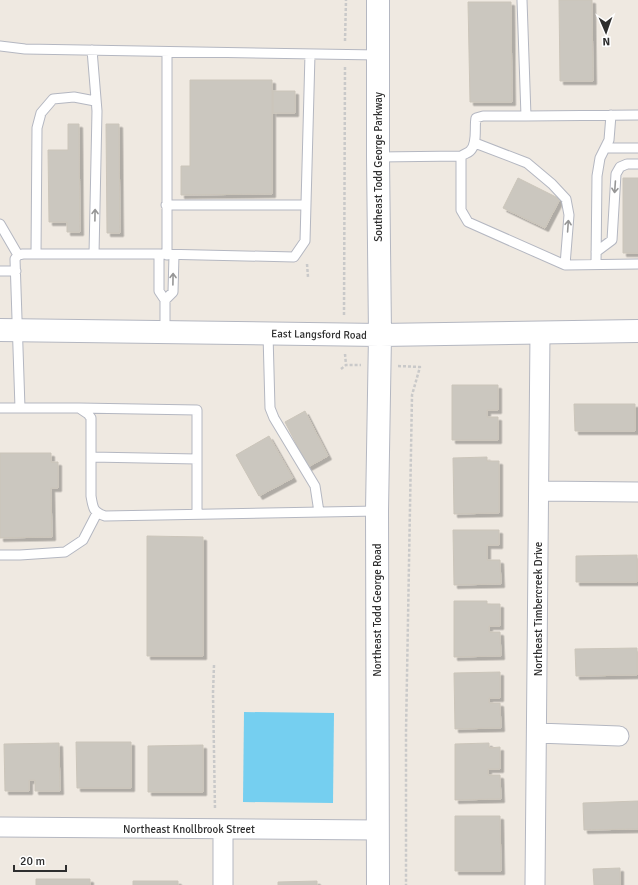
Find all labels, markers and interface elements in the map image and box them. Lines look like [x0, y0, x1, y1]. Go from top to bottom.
north arrow [586, 12, 626, 52]
text: N [602, 35, 610, 48]
street label: Southeast Todd George Parkway [372, 91, 385, 242]
one-way arrow [612, 180, 619, 193]
one-way arrow [91, 209, 99, 222]
one-way arrow [565, 220, 572, 233]
one-way arrow [169, 273, 177, 286]
street label: East Langsford Road [271, 327, 367, 342]
street label: Northeast Timbercreek Drive [532, 542, 545, 676]
street label: Northeast Todd George Road [371, 543, 384, 677]
street label: Northeast Knollbrook Street [123, 823, 255, 836]
scale bar [14, 847, 66, 873]
text: 20 m [20, 854, 45, 869]

